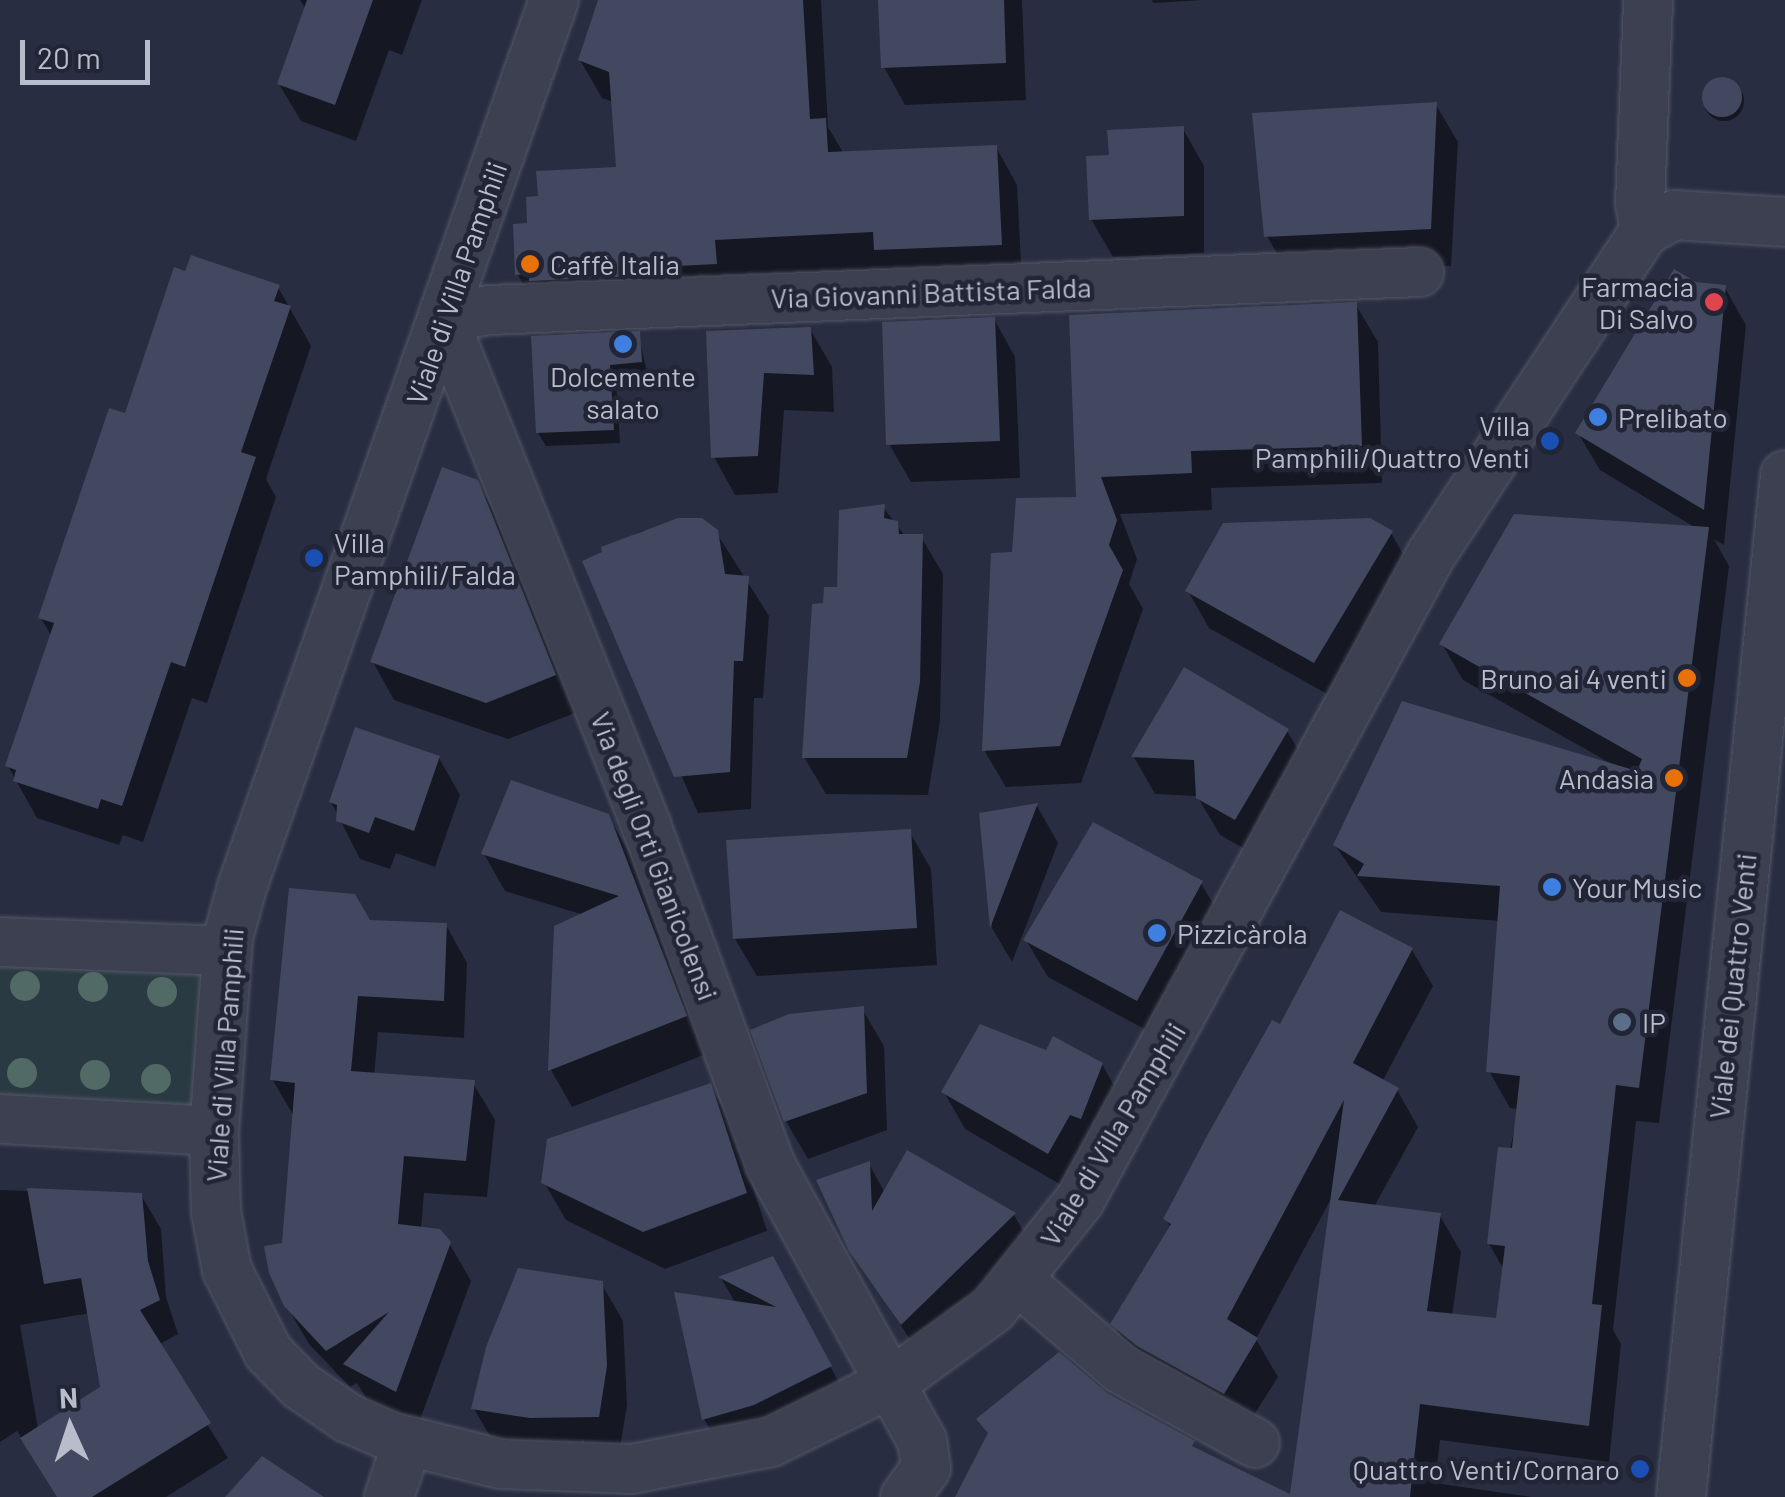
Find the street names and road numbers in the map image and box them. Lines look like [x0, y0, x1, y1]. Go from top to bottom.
street label: Viale di Villa Pamphili [399, 157, 513, 409]
street label: Via Giovanni Battista Falda [770, 270, 1092, 314]
street label: Via degli Orti Gianicolensi [584, 707, 726, 1005]
street label: Viale dei Quattro Venti [1701, 851, 1763, 1121]
street label: Viale di Villa Pamphili [198, 927, 250, 1183]
street label: Viale di Villa Pamphili [1032, 1016, 1192, 1252]

